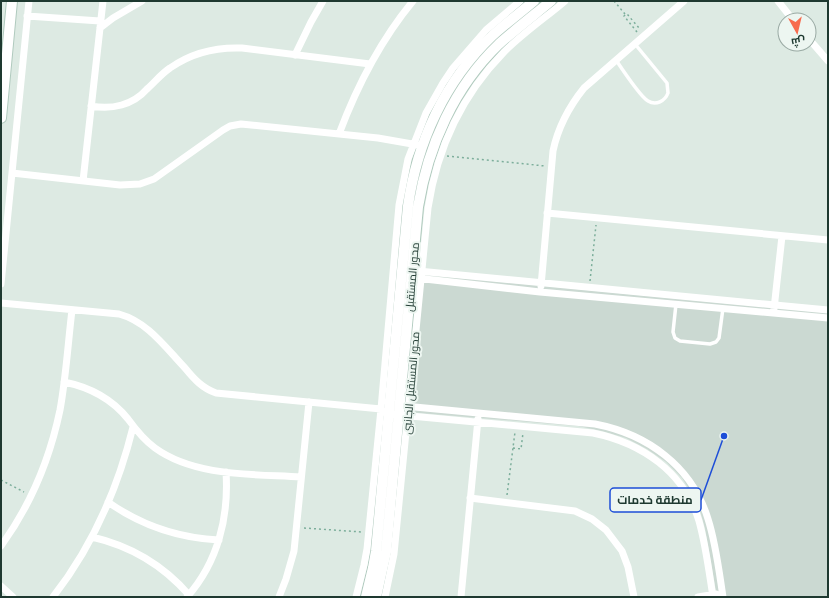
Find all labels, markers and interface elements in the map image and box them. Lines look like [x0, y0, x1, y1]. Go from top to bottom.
north arrow [777, 12, 817, 52]
text: ش [790, 34, 806, 49]
street label: محور المستقبل [403, 242, 422, 312]
street label: محور المستقبل الجانبى [401, 331, 422, 435]
callout: منطقة خدمات [610, 488, 701, 512]
text: منطقة خدمات [617, 493, 693, 507]

